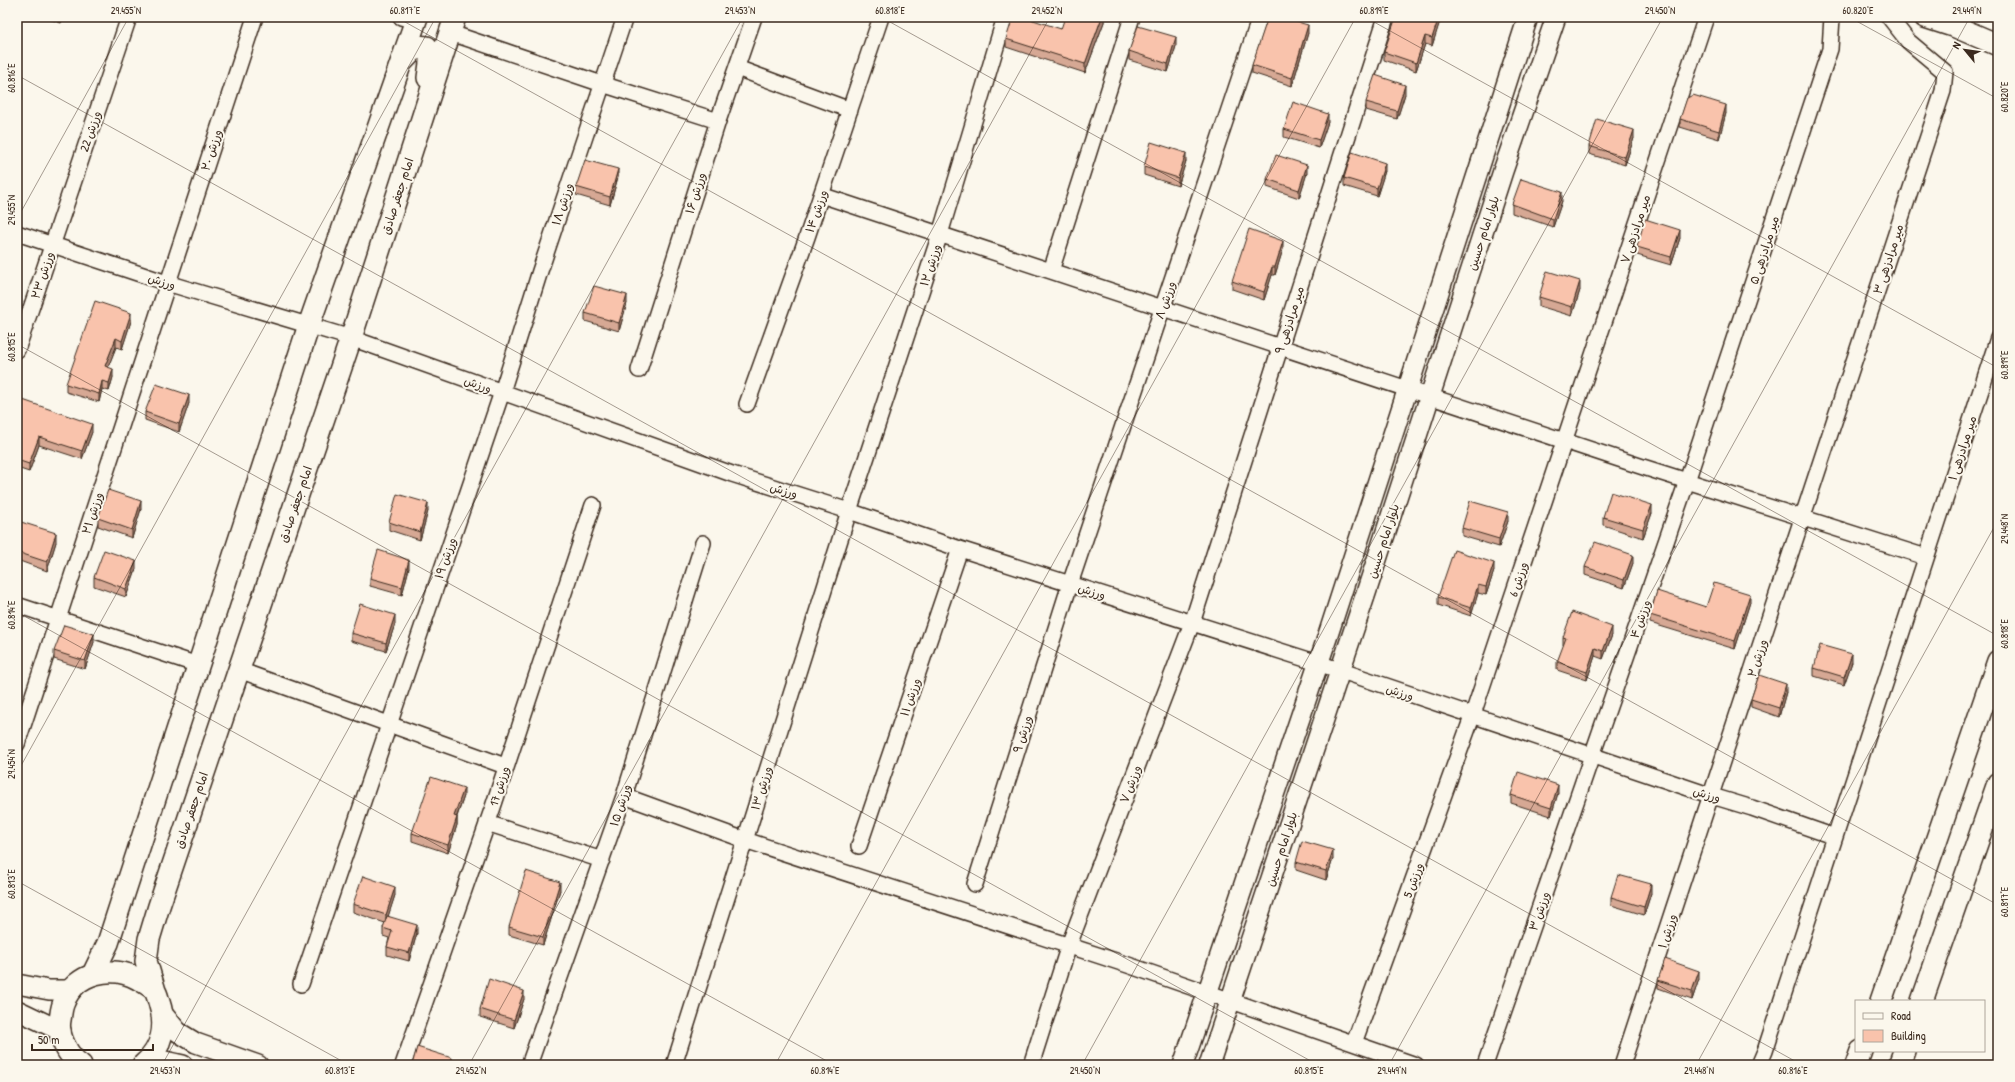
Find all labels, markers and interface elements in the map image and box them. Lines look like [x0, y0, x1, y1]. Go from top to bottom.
text: 29.455°N [111, 4, 141, 17]
text: 60.817°E [390, 4, 421, 17]
text: 29.453°N [725, 4, 755, 17]
text: 60.818°E [875, 4, 905, 17]
text: 29.452°N [1032, 4, 1062, 17]
text: 60.819°E [1360, 4, 1389, 17]
text: 29.450°N [1645, 4, 1675, 17]
text: 60.820°E [1843, 4, 1874, 17]
text: 29.449°N [1952, 4, 1982, 17]
north arrow [1945, 30, 1985, 70]
text: N [1949, 39, 1964, 51]
text: 60.816°E [5, 63, 18, 93]
text: 60.820°E [1998, 81, 2011, 112]
street label: ورزش 22 [75, 108, 105, 154]
street label: ورزش ۲۰ [196, 127, 226, 173]
street label: امام جعفر صادق [377, 155, 418, 237]
street label: ورزش ۱۶ [681, 170, 709, 216]
street label: ورزش ۱۸ [547, 181, 577, 227]
street label: ورزش ۱۴ [801, 187, 831, 235]
street label: میر مرادزهی ۷ [1616, 192, 1654, 266]
street label: بلوار امام حسین [1463, 194, 1504, 273]
text: 29.455°N [5, 195, 18, 225]
street label: میر مرادزهی ۵ [1745, 214, 1783, 286]
street label: میر مرادزهی ۳ [1869, 222, 1907, 296]
street label: ورزش ۱۲ [915, 242, 945, 288]
street label: ورزش ۲۳ [26, 249, 58, 301]
street label: ورزش [146, 269, 178, 293]
street label: ورزش ۸ [1151, 279, 1179, 321]
street label: میر مرادزهی ۹ [1270, 284, 1308, 356]
text: 60.815°E [5, 332, 18, 362]
text: 60.819°E [1998, 350, 2011, 379]
street label: ورزش [462, 371, 494, 397]
street label: میر مرادزهی ۱ [1944, 413, 1980, 483]
street label: امام جعفر صادق [274, 463, 317, 545]
street label: ورزش [768, 478, 800, 502]
street label: ورزش ۲۱ [77, 490, 107, 536]
street label: بلوار امام حسین [1363, 502, 1404, 581]
text: 29.448°N [1998, 514, 2011, 544]
street label: ورزش ۱۹ [430, 535, 460, 581]
street label: ورزش 6 [1504, 559, 1532, 599]
street label: ورزش [1076, 579, 1108, 603]
street label: ورزش ۴ [1625, 597, 1655, 641]
text: 60.814°E [5, 600, 18, 630]
text: 60.818°E [1998, 619, 2011, 649]
street label: ورزش ۲ [1743, 637, 1771, 679]
street label: ورزش ۱۱ [896, 675, 924, 719]
street label: ورزش [1384, 679, 1416, 705]
street label: ورزش ۹ [1008, 713, 1036, 755]
text: 29.454°N [5, 749, 18, 779]
street label: ورزش ۷ [1115, 763, 1145, 805]
street label: ورزش 17 [485, 764, 513, 808]
street label: ورزش ۱۳ [746, 764, 776, 812]
street label: امام جعفر صادق [170, 769, 213, 851]
street label: ورزش ۱۵ [605, 782, 635, 828]
street label: ورزش [1691, 782, 1723, 806]
street label: بلوار امام حسین [1261, 810, 1302, 889]
street label: ورزش 5 [1399, 860, 1427, 900]
text: 60.813°E [5, 869, 18, 899]
text: 60.817°E [1998, 886, 2011, 917]
street label: ورزش ۳ [1524, 889, 1554, 933]
street label: ورزش ۱ [1653, 912, 1681, 950]
legend [1855, 1000, 1985, 1052]
text: Road [1891, 1007, 1911, 1024]
scale bar [32, 1026, 153, 1052]
text: Building [1891, 1027, 1926, 1044]
text: 50 m [38, 1031, 59, 1048]
text: 29.453°N [150, 1064, 180, 1077]
text: 60.813°E [325, 1064, 355, 1077]
text: 29.452°N [456, 1064, 486, 1077]
text: 60.814°E [810, 1064, 840, 1077]
text: 29.450°N [1070, 1064, 1100, 1077]
text: 60.815°E [1294, 1064, 1324, 1077]
text: 29.449°N [1377, 1064, 1407, 1077]
text: 29.448°N [1684, 1064, 1714, 1077]
text: 60.816°E [1778, 1064, 1808, 1077]

